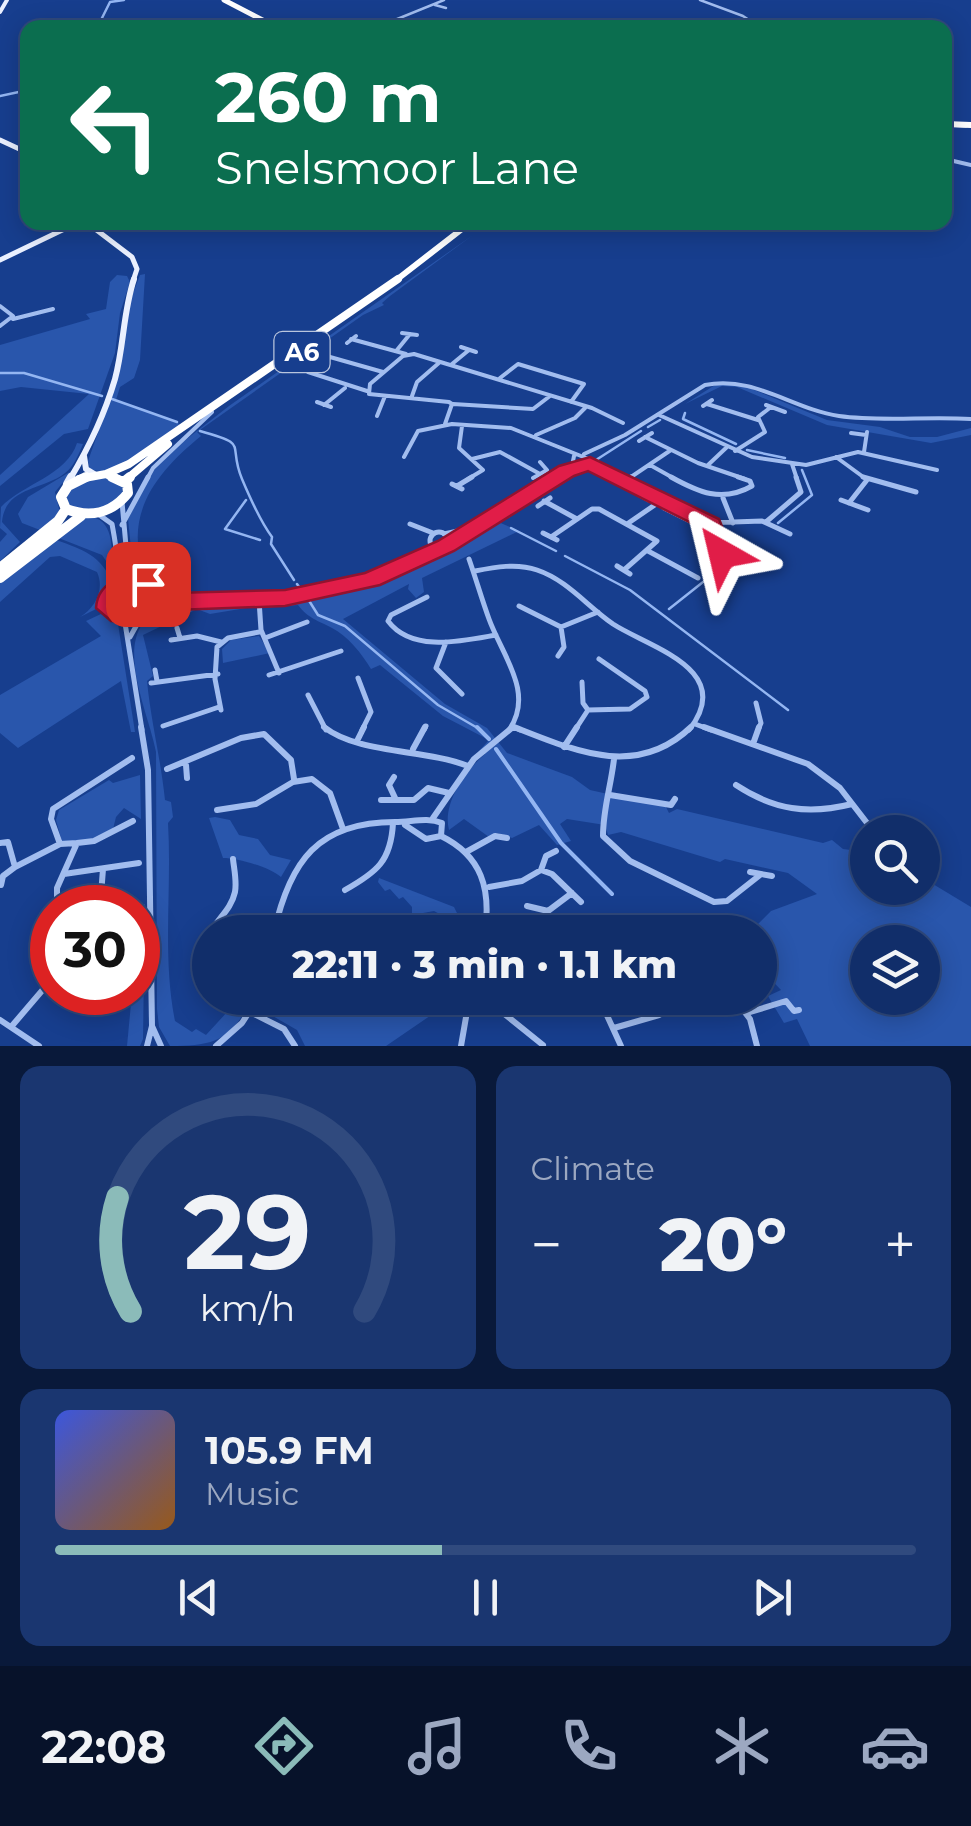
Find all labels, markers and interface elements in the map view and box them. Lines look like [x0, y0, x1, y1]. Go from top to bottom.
text: 260 m [215, 54, 442, 140]
icon: left [50, 60, 180, 190]
text: Snelsmoor Lane [215, 140, 579, 195]
road number: A6 [274, 332, 330, 372]
position arrow [670, 502, 774, 606]
pin [106, 542, 191, 627]
icon: arrive [121, 557, 176, 612]
map controls [850, 815, 940, 1015]
button: search [850, 815, 940, 905]
speed limit sign: 30 [30, 885, 160, 1015]
button: layers [850, 925, 940, 1015]
text: 22:11 · 3 min · 1.1 km [292, 941, 677, 988]
text: Climate [531, 1149, 655, 1188]
text: 29 [184, 1168, 312, 1295]
text: 20° [659, 1198, 787, 1290]
text: − [531, 1211, 562, 1278]
text: + [884, 1211, 916, 1278]
text: km/h [200, 1286, 295, 1330]
text: 105.9 FM [205, 1427, 374, 1474]
text: Music [205, 1474, 299, 1513]
icon: previous [171, 1570, 226, 1625]
icon: pause [458, 1570, 513, 1625]
icon: next [745, 1570, 800, 1625]
icon: directions [249, 1711, 319, 1781]
icon: music [402, 1711, 472, 1781]
icon: phone [554, 1711, 624, 1781]
icon: climate [707, 1711, 777, 1781]
icon: car [860, 1711, 930, 1781]
text: 22:08 [41, 1719, 166, 1774]

